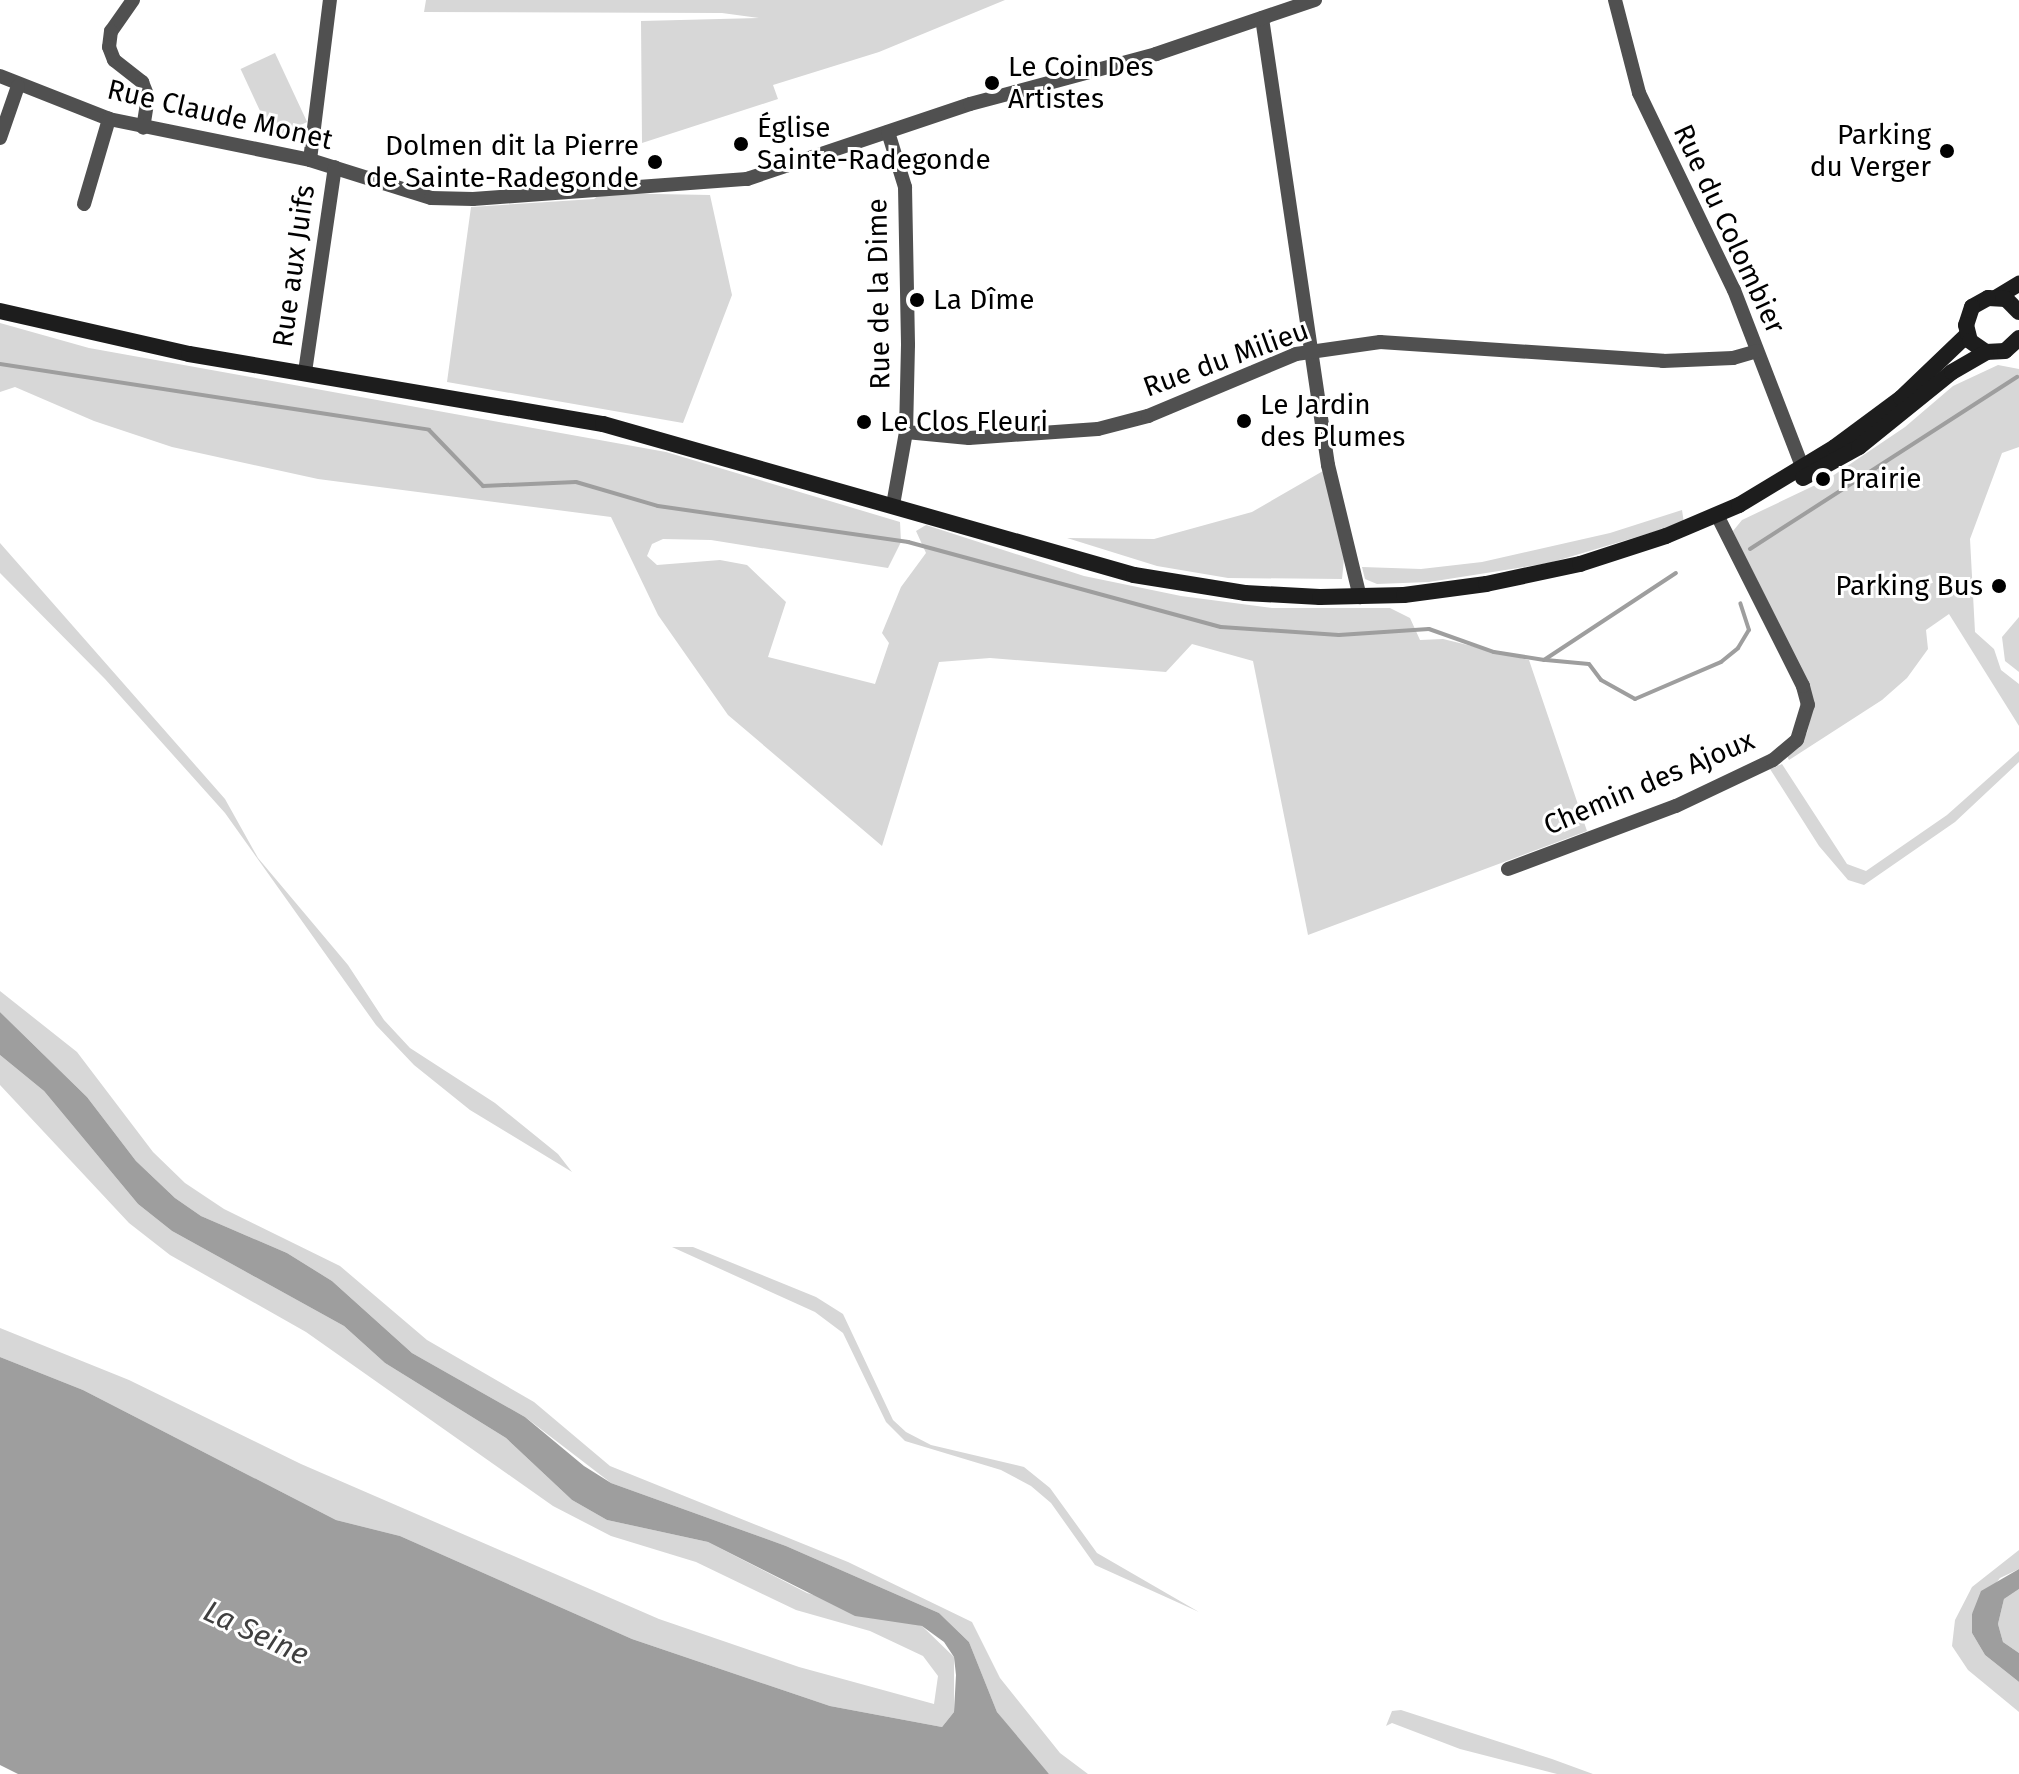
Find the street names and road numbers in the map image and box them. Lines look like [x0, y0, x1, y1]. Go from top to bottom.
street label: Rue Claude Monet [104, 73, 336, 157]
street label: Rue du Colombier [1666, 119, 1792, 339]
street label: Rue aux Juifs [266, 183, 322, 349]
street label: Rue de la Dime [861, 198, 897, 390]
street label: Rue du Milieu [1139, 314, 1313, 404]
street label: Chemin des Ajoux [1539, 724, 1759, 842]

